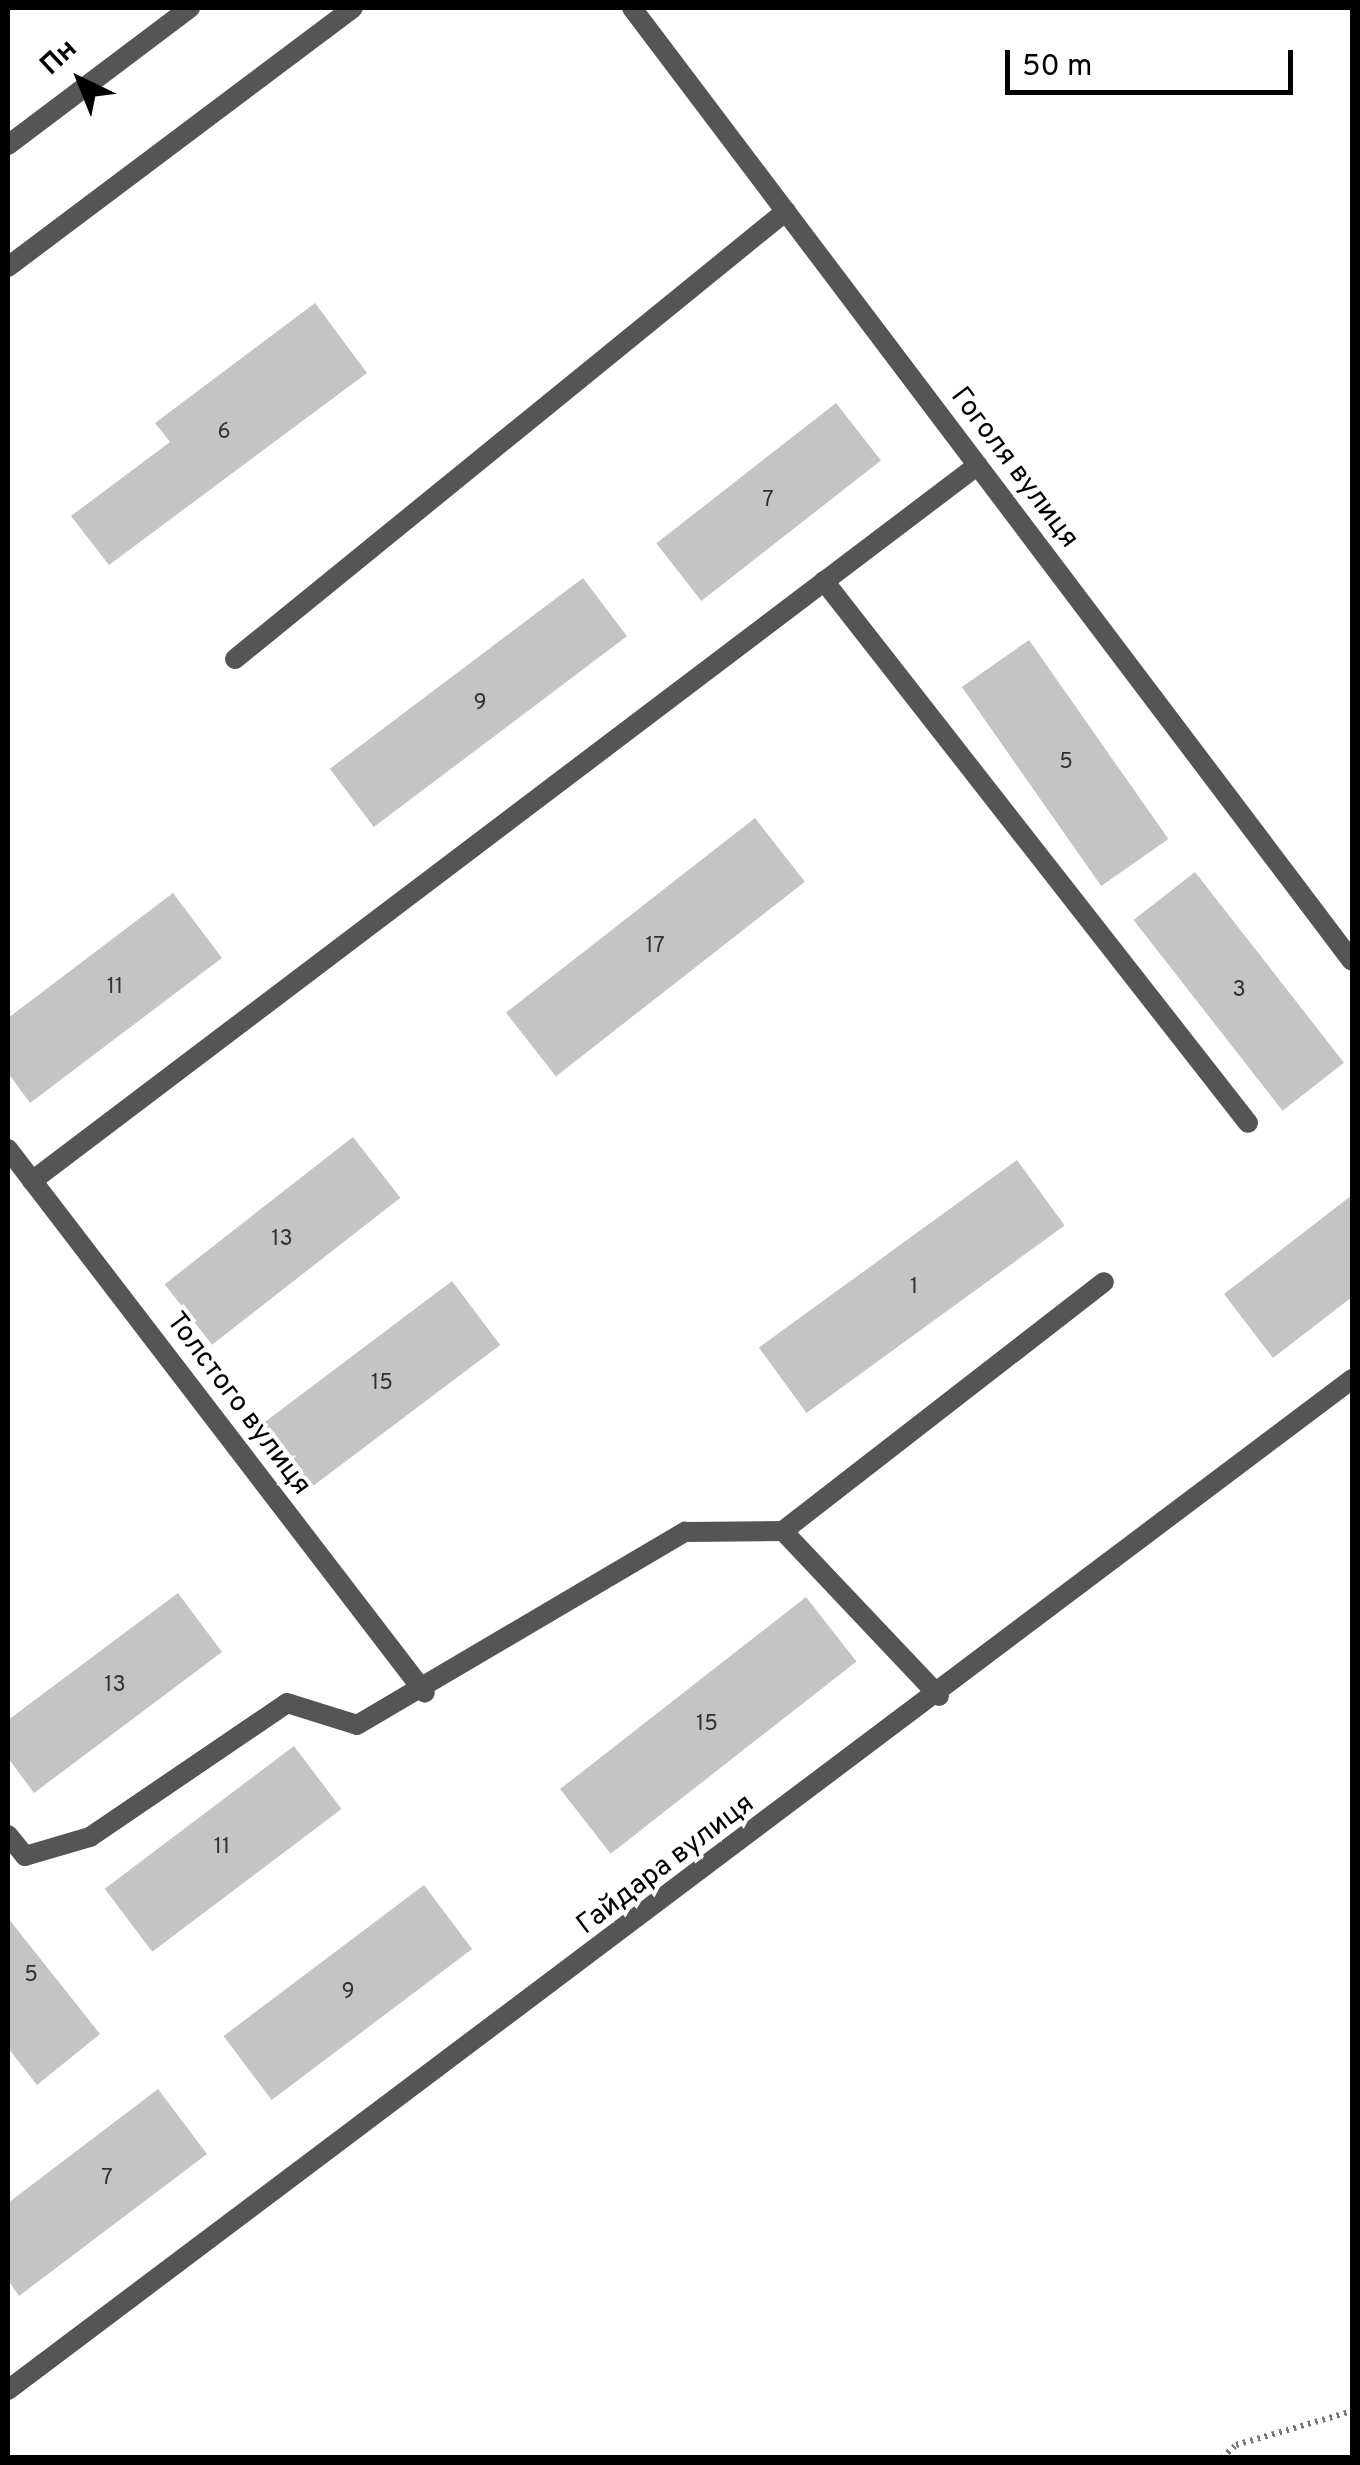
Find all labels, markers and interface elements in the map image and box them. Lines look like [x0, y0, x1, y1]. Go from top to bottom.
north arrow [30, 30, 130, 130]
scale bar [1010, 30, 1298, 92]
text: Пн [33, 32, 86, 84]
text: 50 m [1022, 49, 1092, 86]
street label: Гоголя вулиця [943, 381, 1085, 555]
house number: 6 [217, 420, 231, 446]
house number: 7 [762, 488, 774, 514]
house number: 9 [473, 691, 487, 717]
house number: 5 [1059, 750, 1073, 776]
house number: 17 [645, 934, 665, 960]
house number: 11 [107, 975, 123, 1001]
house number: 3 [1232, 978, 1246, 1004]
house number: 13 [271, 1227, 293, 1253]
house number: 1 [910, 1275, 918, 1301]
street label: Толстого вулиця [158, 1306, 318, 1502]
house number: 15 [371, 1371, 393, 1397]
house number: 13 [104, 1673, 126, 1699]
house number: 15 [696, 1712, 718, 1738]
street label: Гайдара вулиця [571, 1787, 761, 1943]
house number: 11 [214, 1835, 230, 1861]
house number: 5 [24, 1963, 38, 1989]
house number: 9 [341, 1980, 355, 2006]
house number: 7 [101, 2166, 113, 2192]

